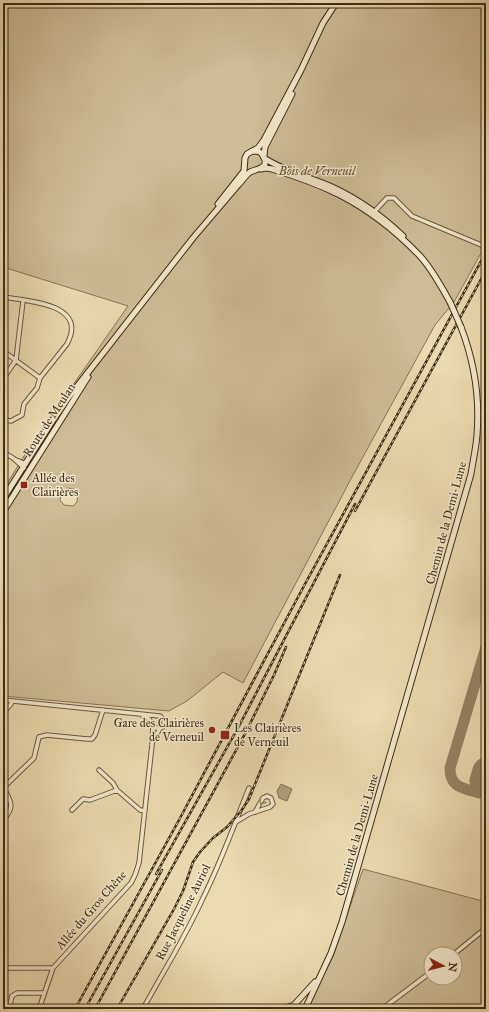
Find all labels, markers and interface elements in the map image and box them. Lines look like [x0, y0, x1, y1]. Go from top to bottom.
park label: Bois de Verneuil [278, 164, 357, 178]
street label: Route de Meulan [20, 380, 78, 459]
street label: Chemin de la Demi-Lune [423, 460, 469, 586]
place label: Allée des Clairières [31, 471, 78, 499]
marker: Allée des Clairières [19, 480, 29, 490]
place label: Gare des Clairières de Verneuil [114, 716, 205, 744]
place label: Les Clairières de Verneuil [234, 721, 301, 749]
marker: Gare des Clairières de Verneuil [207, 725, 217, 735]
marker: Les Clairières de Verneuil [219, 729, 231, 741]
street label: Chemin de la Demi-Lune [333, 772, 381, 898]
one-way arrow [259, 798, 266, 805]
street label: Rue Jacqueline Auriol [153, 861, 215, 963]
street label: Allée du Gros Chêne [52, 868, 129, 953]
north arrow [423, 946, 463, 986]
text: N [445, 962, 459, 973]

